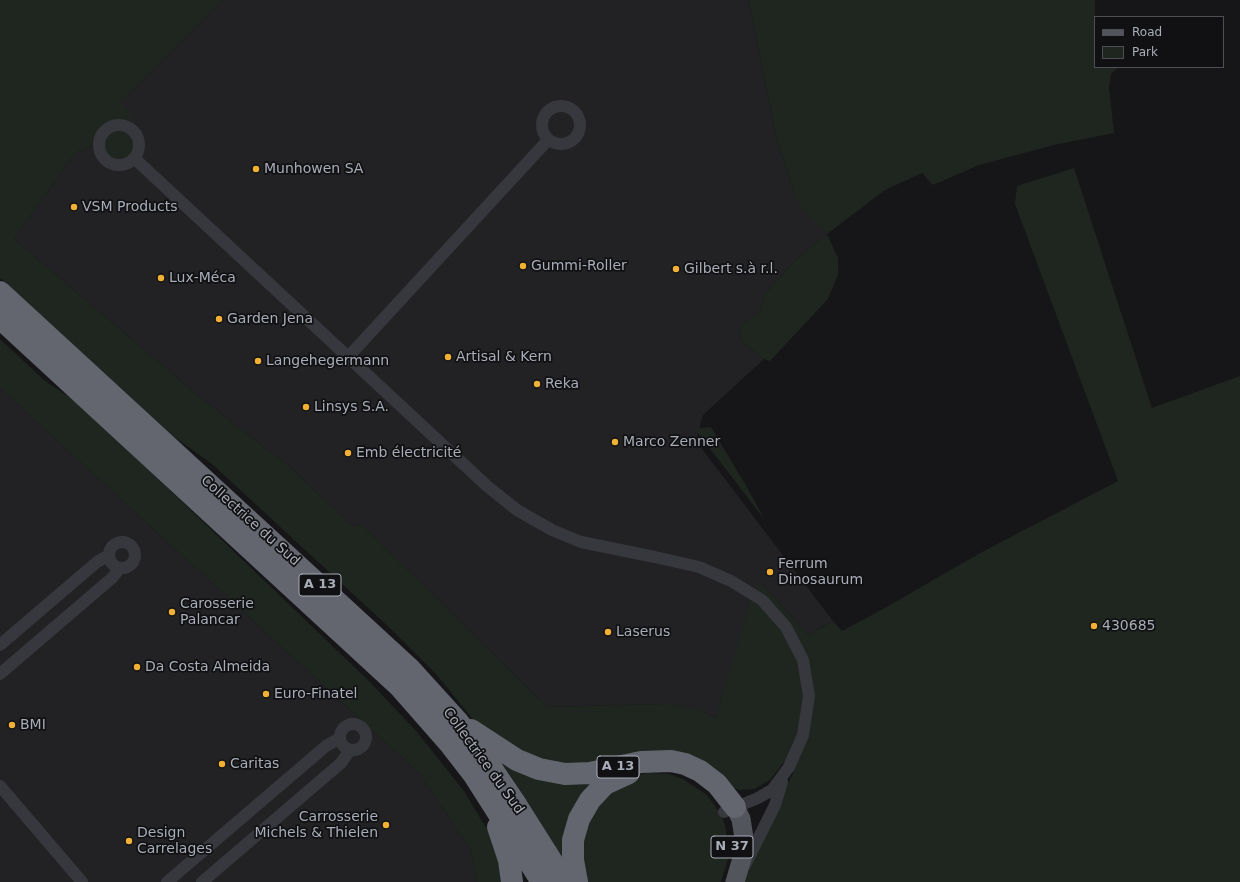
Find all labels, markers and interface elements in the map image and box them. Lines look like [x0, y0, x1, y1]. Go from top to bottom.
legend [1094, 16, 1224, 68]
text: Road [1132, 25, 1162, 39]
text: Park [1132, 45, 1158, 59]
place label: Munhowen SA [264, 161, 363, 177]
marker: Munhowen SA [251, 164, 261, 174]
place label: VSM Products [82, 199, 177, 215]
marker: VSM Products [69, 202, 79, 212]
place label: Gummi-Roller [531, 258, 627, 274]
marker: Gummi-Roller [518, 261, 528, 271]
place label: Gilbert s.à r.l. [684, 261, 778, 277]
marker: Gilbert s.à r.l. [671, 264, 681, 274]
place label: Lux-Méca [169, 270, 236, 286]
marker: Lux-Méca [156, 273, 166, 283]
place label: Garden Jena [227, 311, 313, 327]
marker: Garden Jena [214, 314, 224, 324]
place label: Artisal & Kern [456, 349, 552, 365]
marker: Artisal & Kern [443, 352, 453, 362]
place label: Langehegermann [266, 353, 389, 369]
marker: Langehegermann [253, 356, 263, 366]
place label: Reka [545, 376, 579, 392]
marker: Reka [532, 379, 542, 389]
place label: Linsys S.A. [314, 399, 389, 415]
marker: Linsys S.A. [301, 402, 311, 412]
place label: Marco Zenner [623, 434, 720, 450]
marker: Marco Zenner [610, 437, 620, 447]
place label: Emb électricité [356, 445, 461, 461]
marker: Emb électricité [343, 448, 353, 458]
street label: Collectrice du Sud [197, 472, 303, 570]
place label: Ferrum Dinosaurum [778, 556, 863, 588]
marker: Ferrum Dinosaurum [765, 567, 775, 577]
road number: A 13 [299, 574, 341, 596]
place label: Carosserie Palancar [180, 596, 254, 628]
marker: Carosserie Palancar [167, 607, 177, 617]
place label: 430685 [1102, 618, 1155, 634]
marker: 430685 [1089, 621, 1099, 631]
place label: Laserus [616, 624, 670, 640]
marker: Laserus [603, 627, 613, 637]
place label: Da Costa Almeida [145, 659, 270, 675]
marker: Da Costa Almeida [132, 662, 142, 672]
place label: Euro-Finatel [274, 686, 357, 702]
marker: Euro-Finatel [261, 689, 271, 699]
street label: Collectrice du Sud [439, 705, 527, 817]
place label: BMI [20, 717, 46, 733]
marker: BMI [7, 720, 17, 730]
place label: Caritas [230, 756, 279, 772]
road number: A 13 [597, 756, 639, 778]
marker: Caritas [217, 759, 227, 769]
place label: Carrosserie Michels & Thielen [255, 809, 378, 842]
marker: Carrosserie Michels & Thielen [381, 820, 391, 830]
place label: Design Carrelages [137, 825, 212, 858]
marker: Design Carrelages [124, 836, 134, 846]
road number: N 37 [711, 836, 753, 858]

